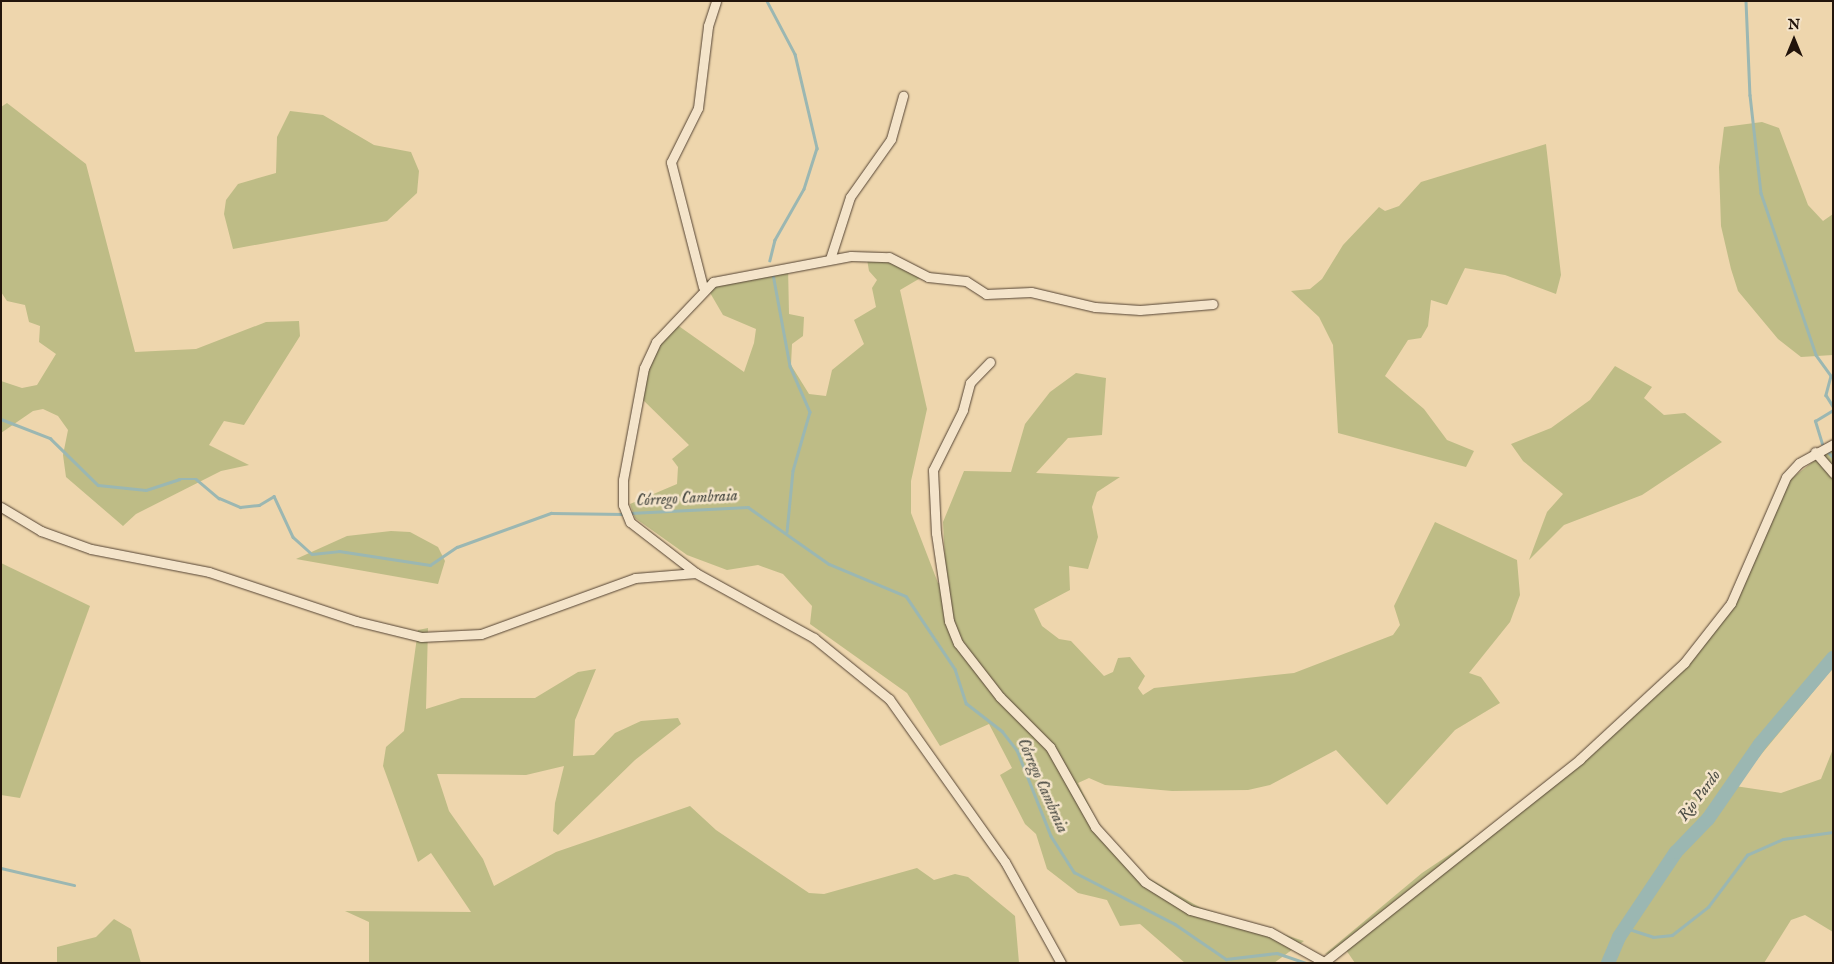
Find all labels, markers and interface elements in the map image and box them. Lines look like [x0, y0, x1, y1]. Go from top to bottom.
north arrow [1769, 15, 1819, 65]
text: N [1788, 16, 1800, 34]
water label: Córrego Cambraia [636, 487, 738, 511]
water label: Córrego Cambraia [1013, 736, 1071, 836]
water label: Rio Pardo [1675, 767, 1725, 825]

